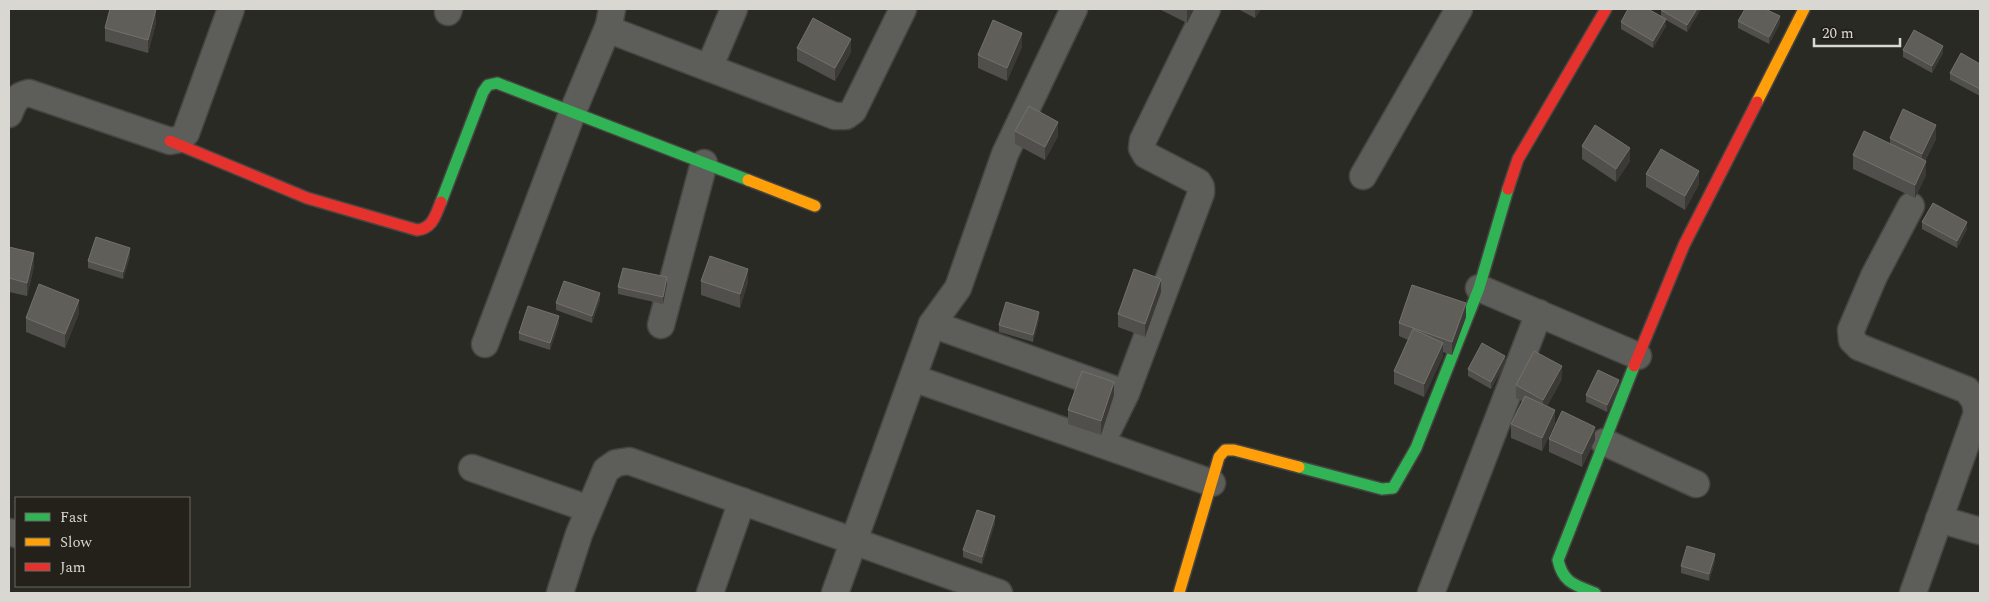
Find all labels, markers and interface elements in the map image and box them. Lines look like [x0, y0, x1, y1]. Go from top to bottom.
scale bar [1814, 15, 1900, 47]
text: 20 m [1822, 22, 1854, 45]
legend [15, 497, 190, 587]
text: Fast [60, 506, 88, 529]
text: Slow [60, 531, 92, 554]
text: Jam [60, 556, 86, 579]

